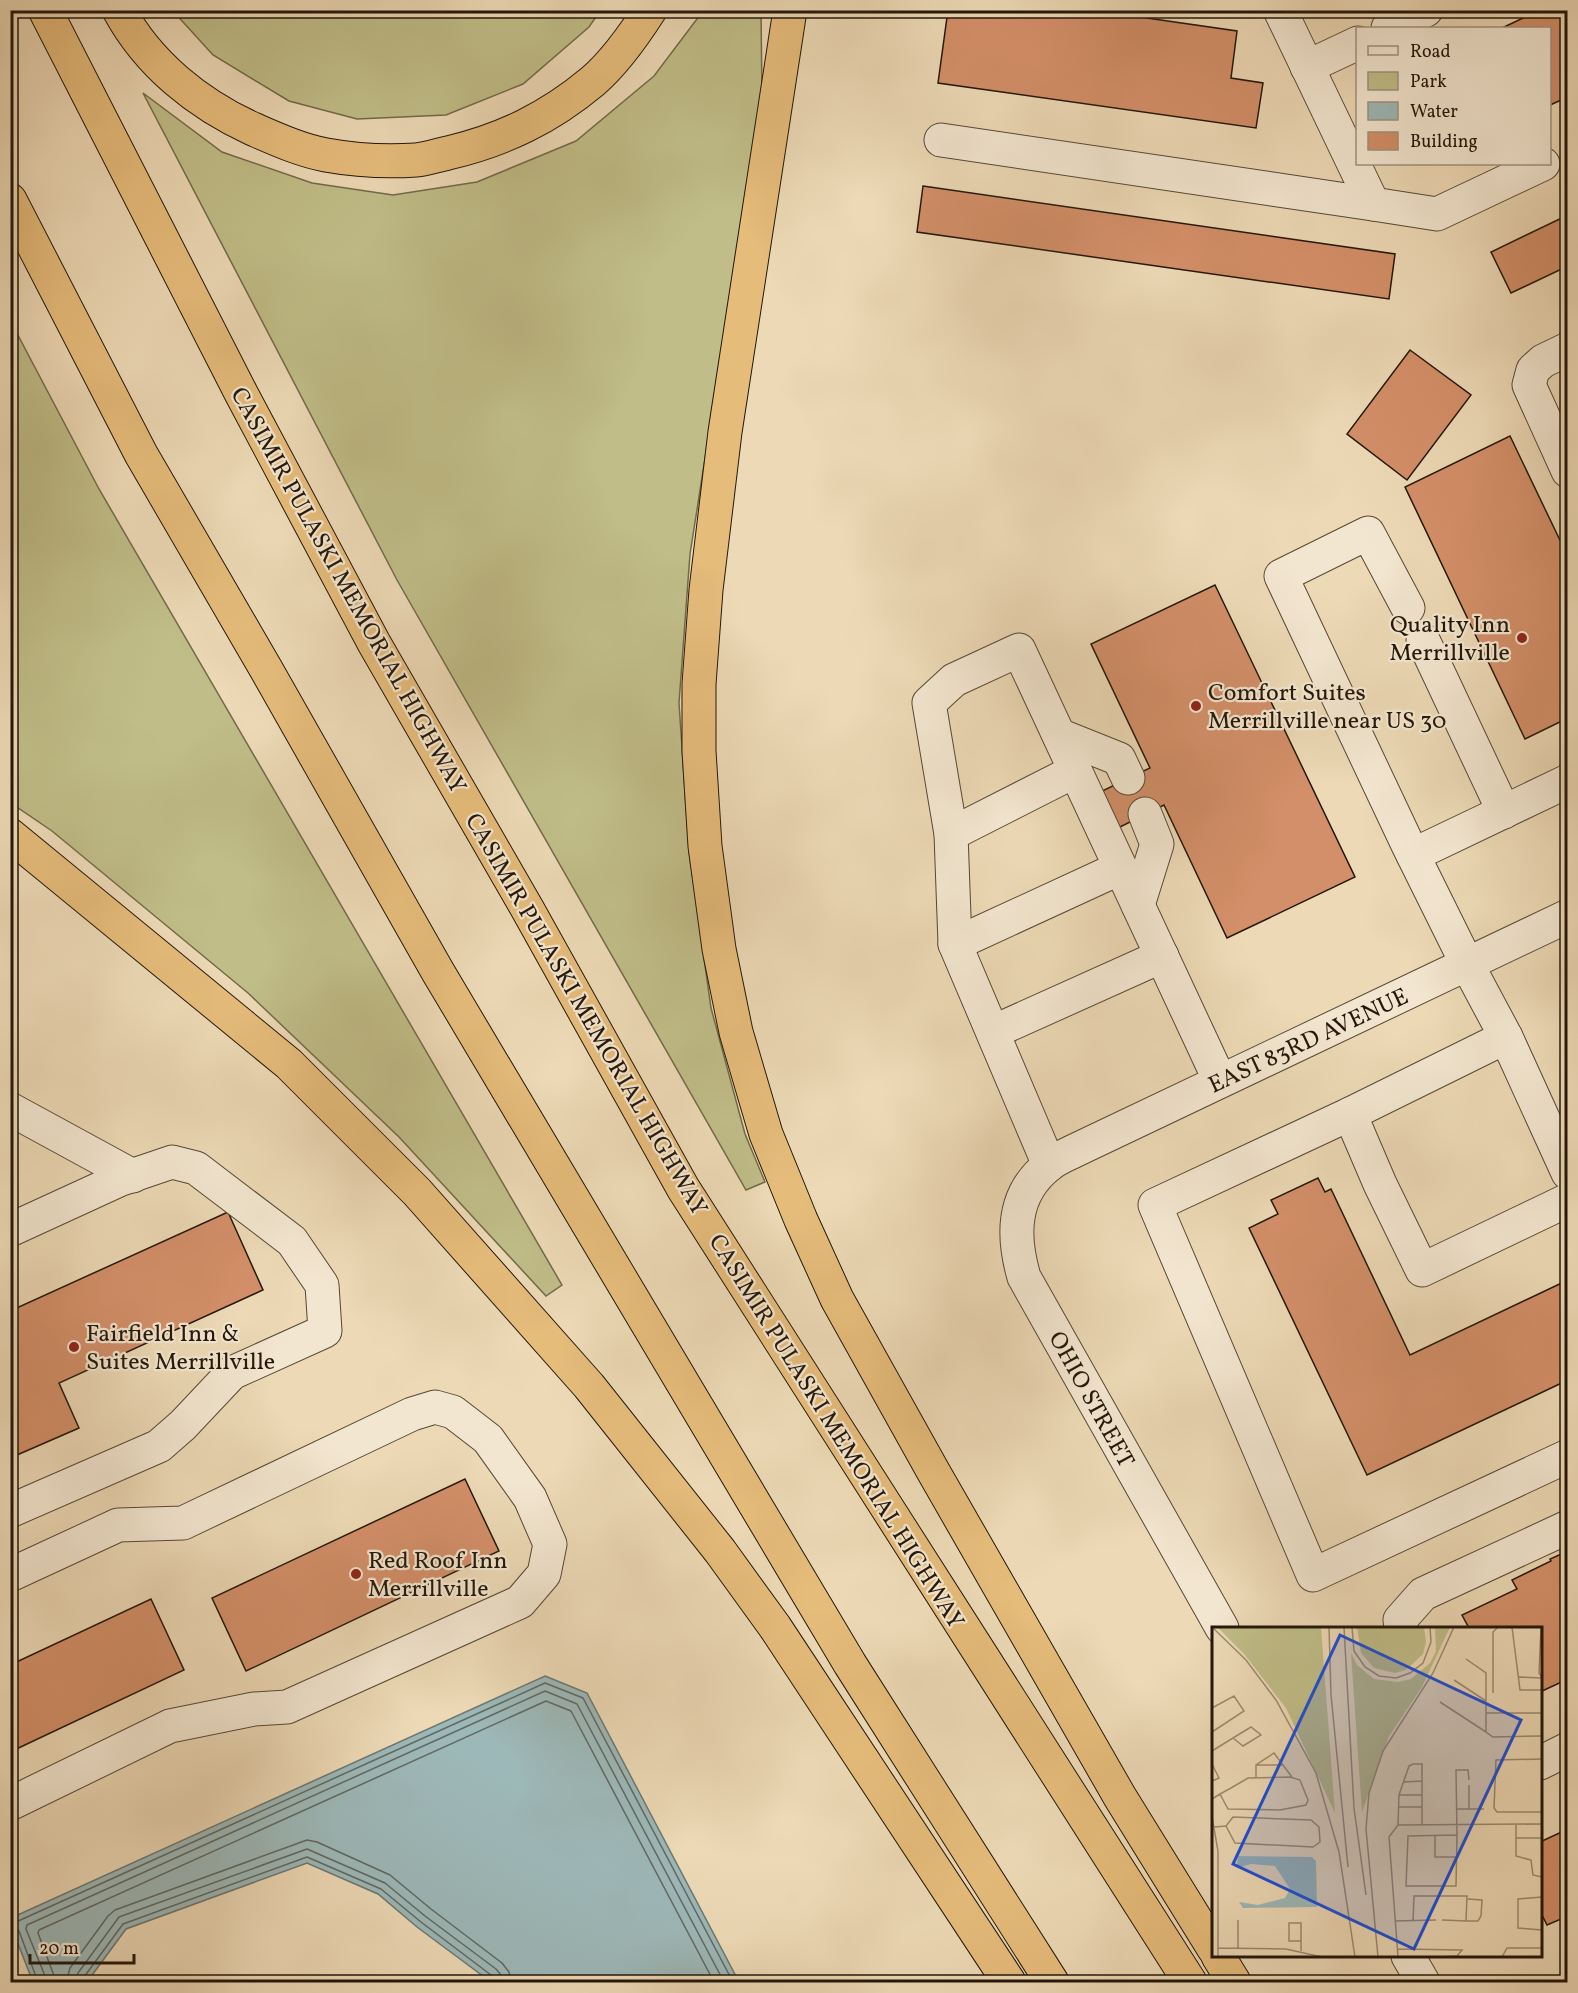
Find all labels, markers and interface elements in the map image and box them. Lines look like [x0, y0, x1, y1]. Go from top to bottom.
legend [1356, 27, 1551, 165]
text: Road [1410, 40, 1451, 65]
text: Park [1410, 70, 1447, 95]
text: Water [1410, 100, 1458, 125]
text: Building [1410, 130, 1478, 155]
street label: CASIMIR PULASKI MEMORIAL HIGHWAY [221, 382, 474, 800]
place label: Quality Inn Merrillville [1389, 609, 1510, 671]
marker: Quality Inn Merrillville [1515, 631, 1529, 645]
place label: Comfort Suites Merrillville near US 30 [1208, 677, 1446, 739]
marker: Comfort Suites Merrillville near US 30 [1189, 699, 1203, 713]
street label: CASIMIR PULASKI MEMORIAL HIGHWAY [456, 807, 715, 1223]
street label: EAST 83RD AVENUE [1203, 980, 1415, 1103]
street label: CASIMIR PULASKI MEMORIAL HIGHWAY [699, 1228, 972, 1636]
place label: Fairfield Inn & Suites Merrillville [86, 1318, 275, 1380]
street label: OHIO STREET [1039, 1326, 1142, 1474]
marker: Fairfield Inn & Suites Merrillville [67, 1340, 81, 1354]
place label: Red Roof Inn Merrillville [368, 1545, 508, 1607]
marker: Red Roof Inn Merrillville [349, 1567, 363, 1581]
inset map [1212, 1627, 1542, 1957]
scale bar [30, 1927, 134, 1965]
text: 20 m [39, 1937, 79, 1962]

